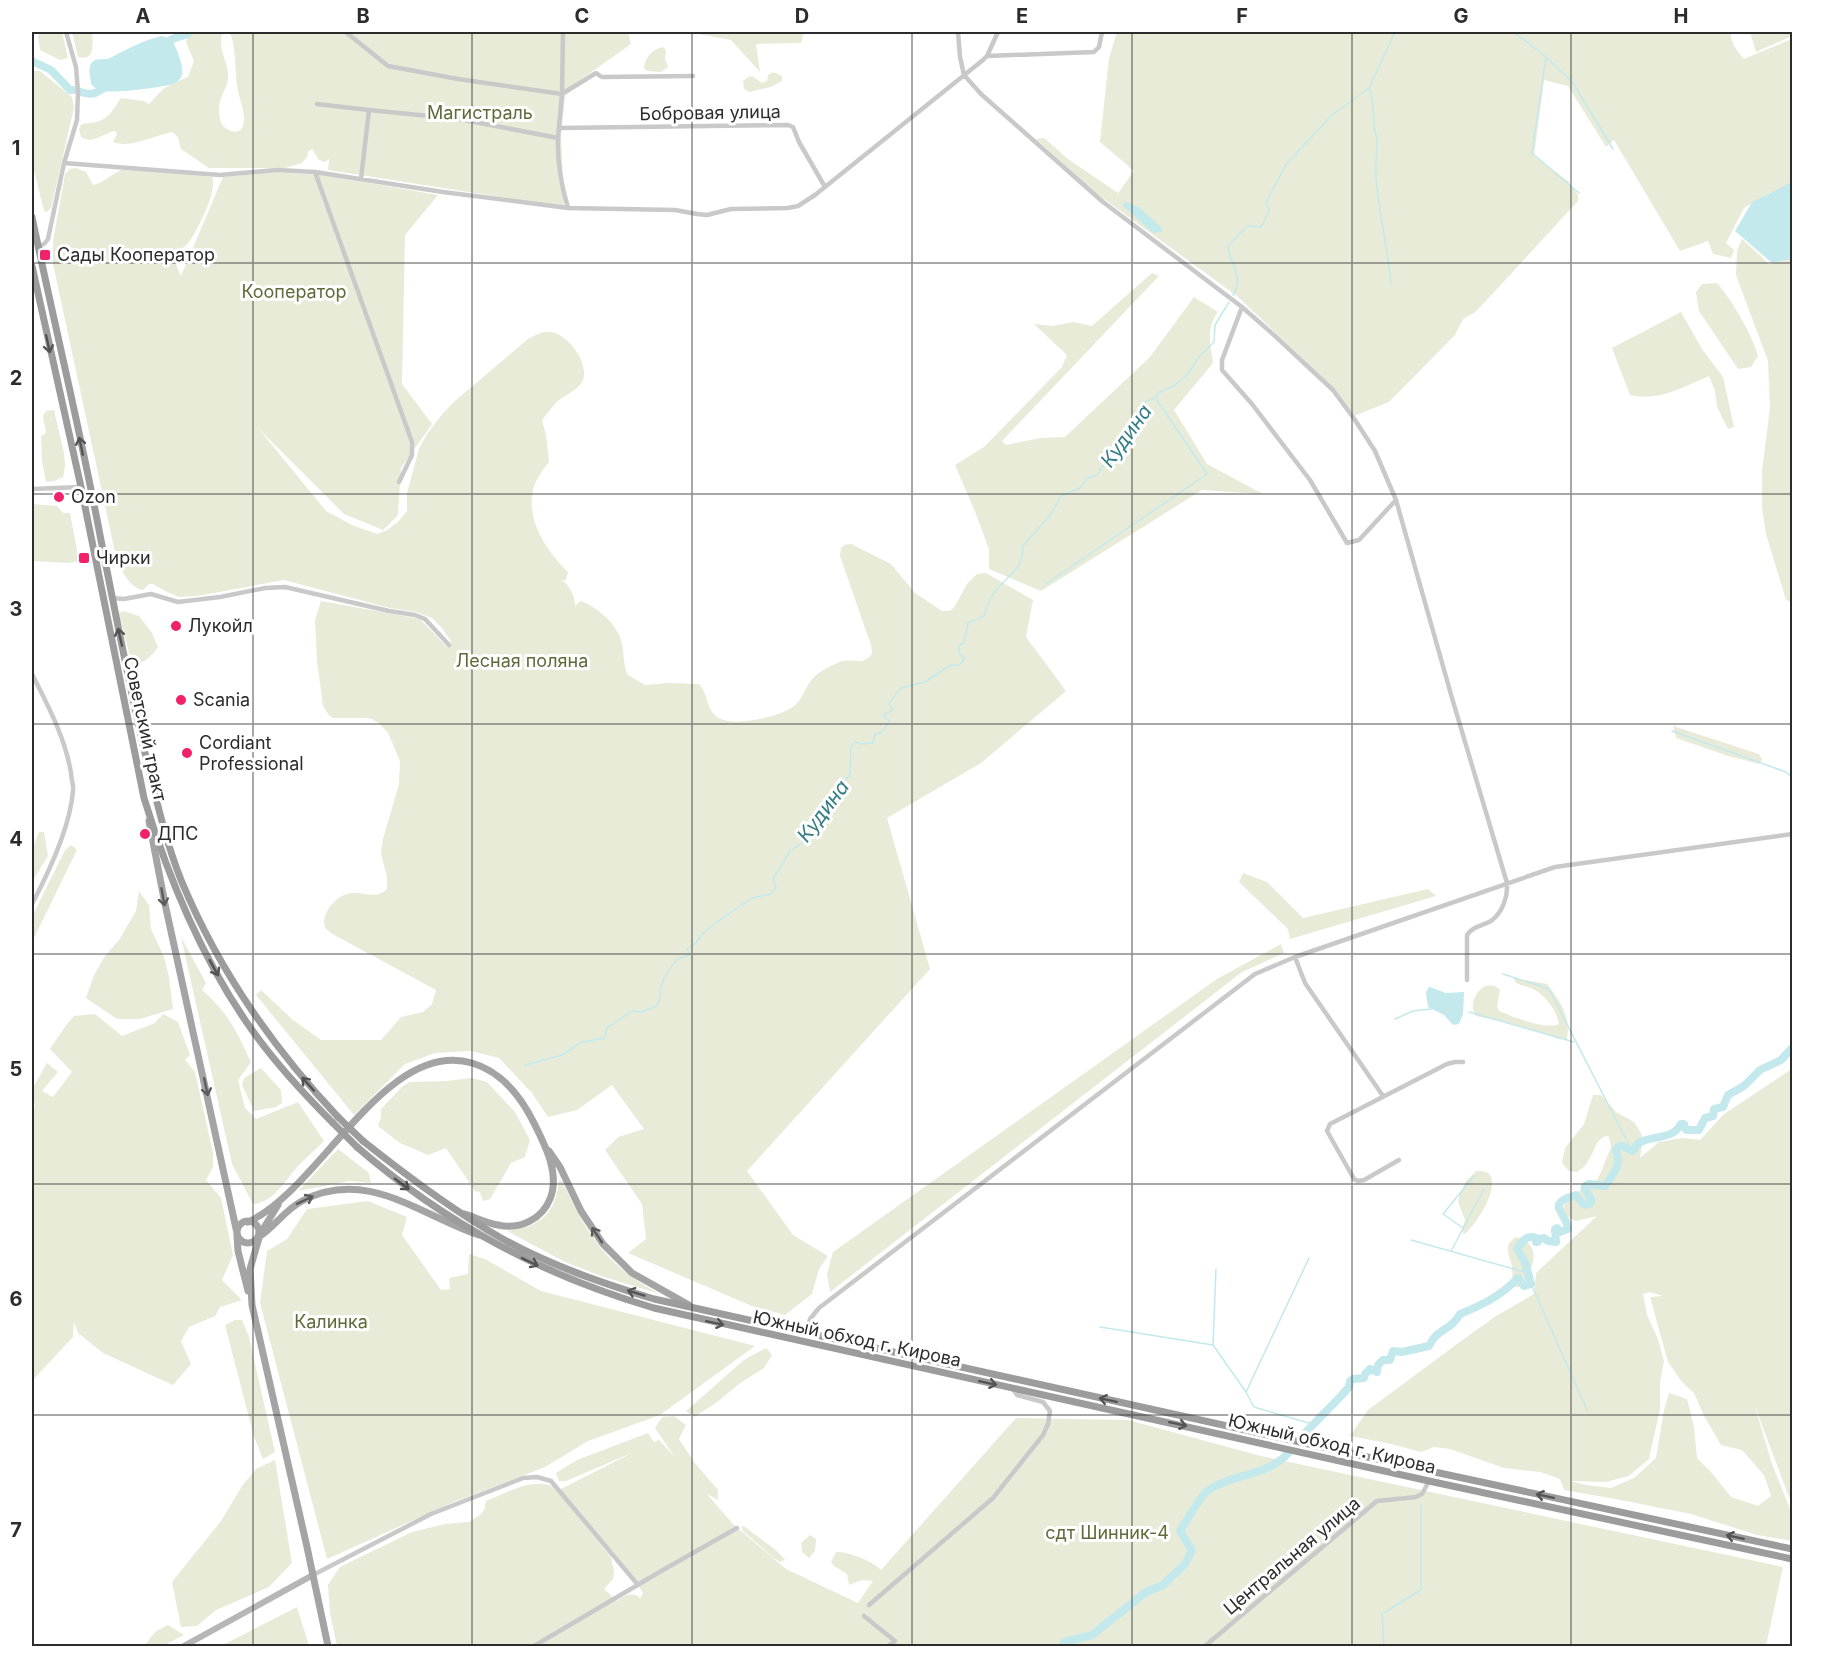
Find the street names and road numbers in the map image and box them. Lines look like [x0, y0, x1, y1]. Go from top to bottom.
street label: Бобровая улица [639, 101, 781, 124]
street label: Советский тракт [120, 655, 171, 804]
street label: Южный обход г. Кирова [751, 1306, 963, 1371]
street label: Южный обход г. Кирова [1226, 1409, 1438, 1478]
street label: Центральная улица [1219, 1492, 1364, 1619]

